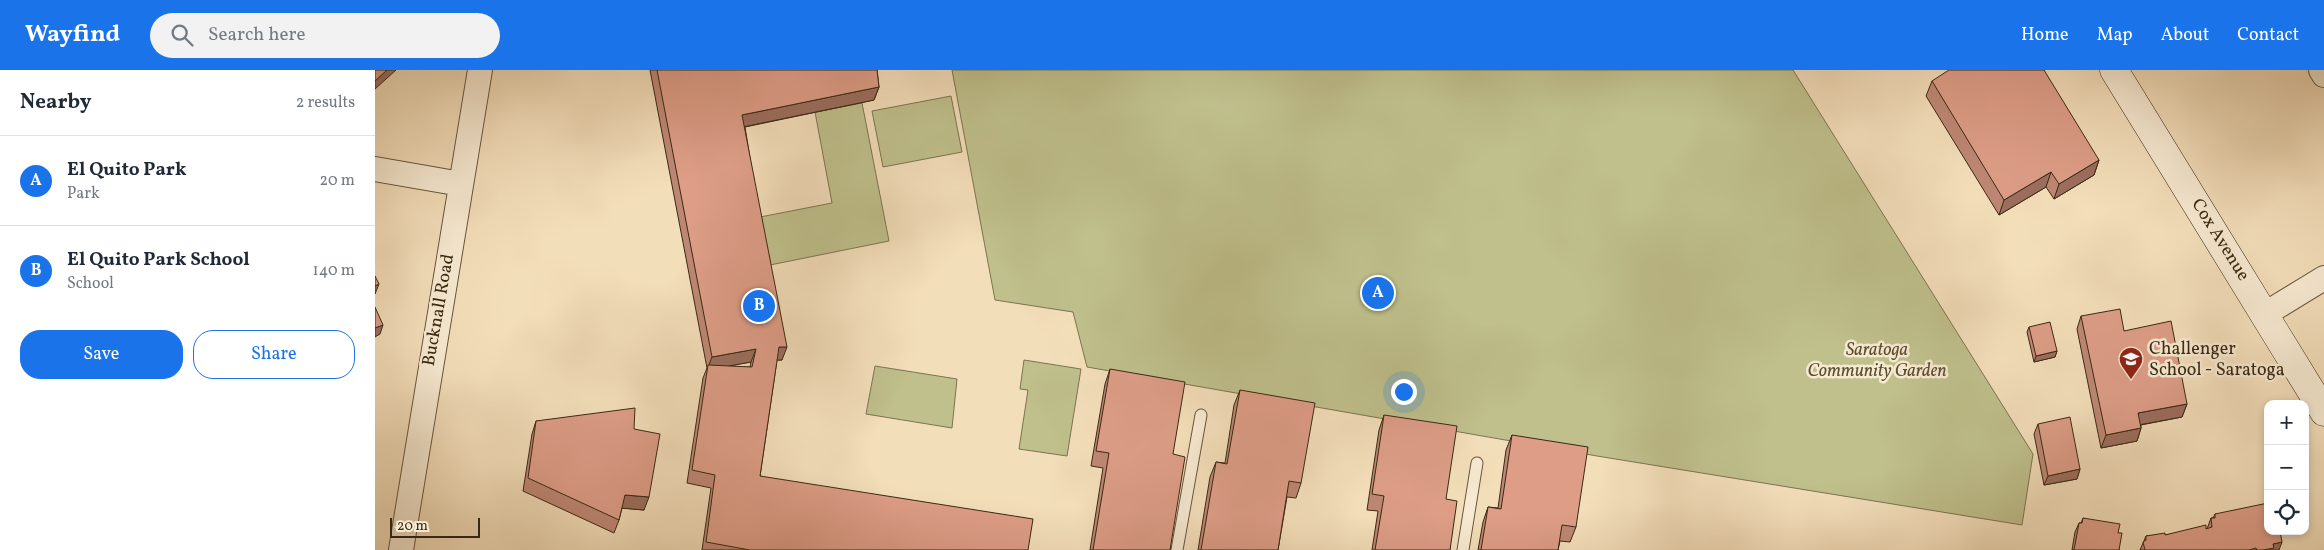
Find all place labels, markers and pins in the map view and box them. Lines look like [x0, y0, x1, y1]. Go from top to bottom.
pin: A [1362, 274, 1394, 312]
pin: B [743, 287, 775, 325]
place label: Challenger School - Saratoga [2149, 337, 2285, 383]
school or university icon: Challenger School - Saratoga [2118, 346, 2144, 380]

